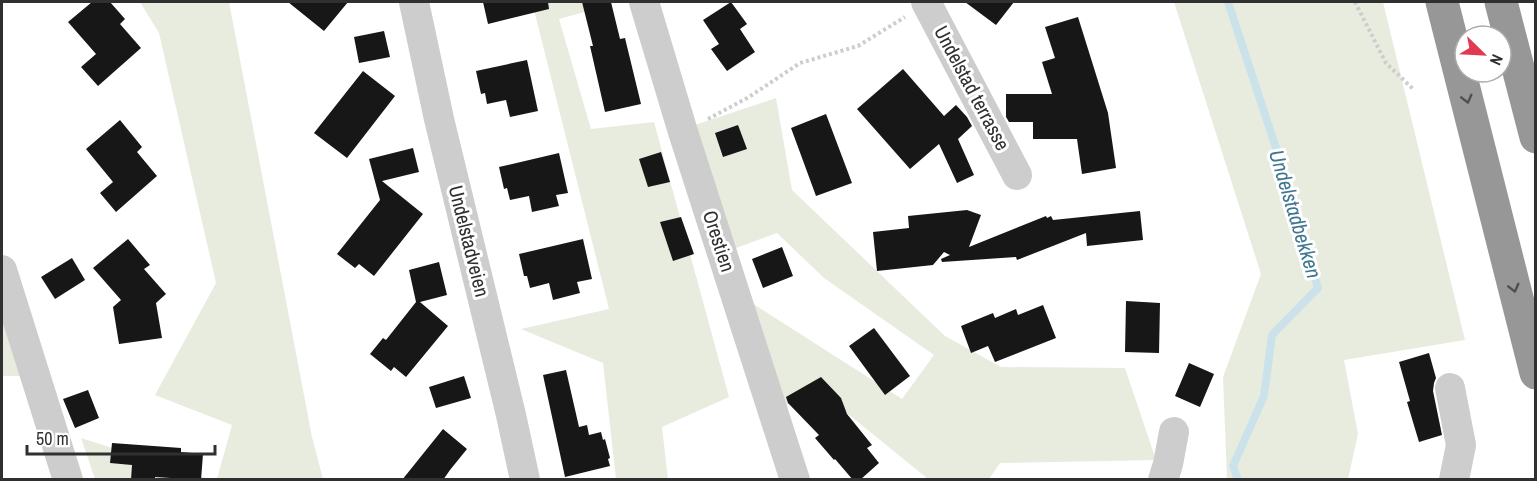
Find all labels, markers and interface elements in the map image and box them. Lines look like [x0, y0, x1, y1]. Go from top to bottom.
street label: Undelstad terrasse [928, 21, 1017, 155]
north arrow [1453, 24, 1513, 84]
text: N [1485, 51, 1509, 69]
one-way arrow [1459, 94, 1472, 104]
water label: Undelstadbekken [1262, 146, 1329, 282]
street label: Undelstadveien [443, 182, 496, 299]
street label: Orestien [697, 207, 742, 275]
one-way arrow [1507, 283, 1520, 293]
scale bar [27, 418, 214, 456]
text: 50 m [36, 426, 69, 451]

